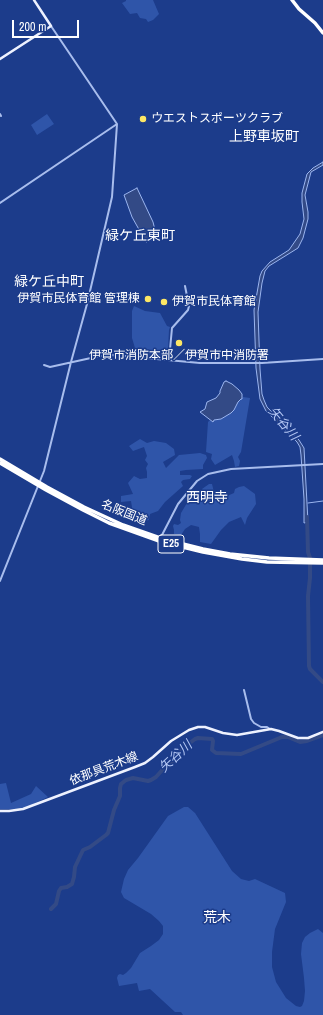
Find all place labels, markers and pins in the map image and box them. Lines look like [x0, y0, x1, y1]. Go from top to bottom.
place label: ウエストスポーツクラブ [151, 112, 283, 126]
marker: ウエストスポーツクラブ [138, 114, 148, 124]
place label: 伊賀市民体育館 管理棟 [17, 292, 140, 306]
marker: 伊賀市民体育館 管理棟 [143, 294, 153, 304]
place label: 伊賀市民体育館 [172, 295, 256, 309]
marker: 伊賀市民体育館 [159, 297, 169, 307]
marker: 伊賀市消防本部／伊賀市中消防署 [174, 338, 184, 348]
place label: 伊賀市消防本部／伊賀市中消防署 [89, 349, 269, 363]

